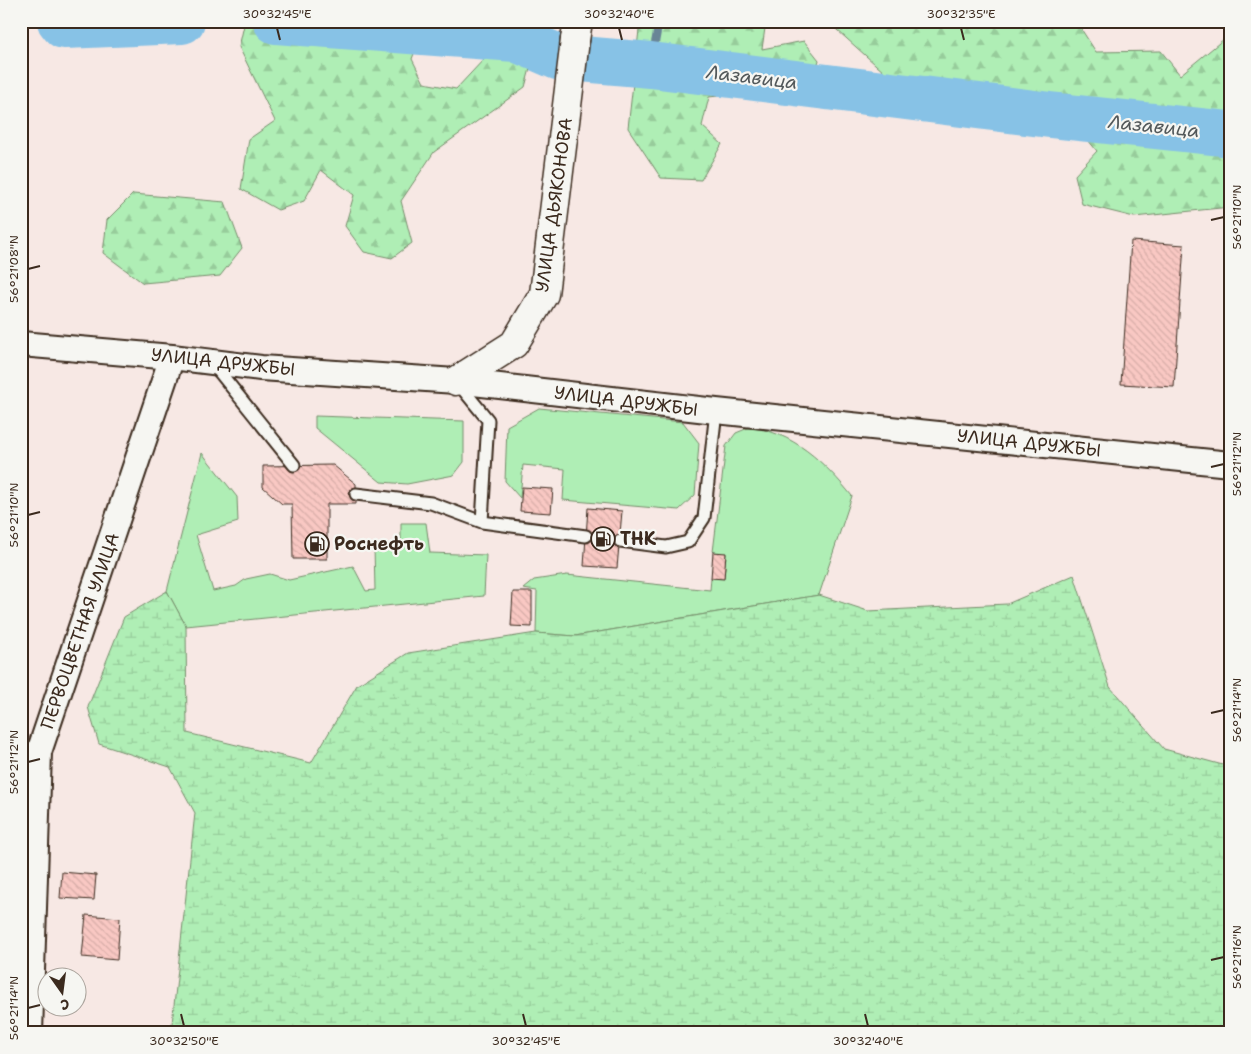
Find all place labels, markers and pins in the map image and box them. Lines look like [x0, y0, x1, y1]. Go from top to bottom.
fuel station icon: ТНК [590, 526, 616, 552]
place label: ТНК [620, 527, 657, 551]
fuel station icon: Роснефть [304, 531, 330, 557]
place label: Роснефть [334, 532, 424, 556]

